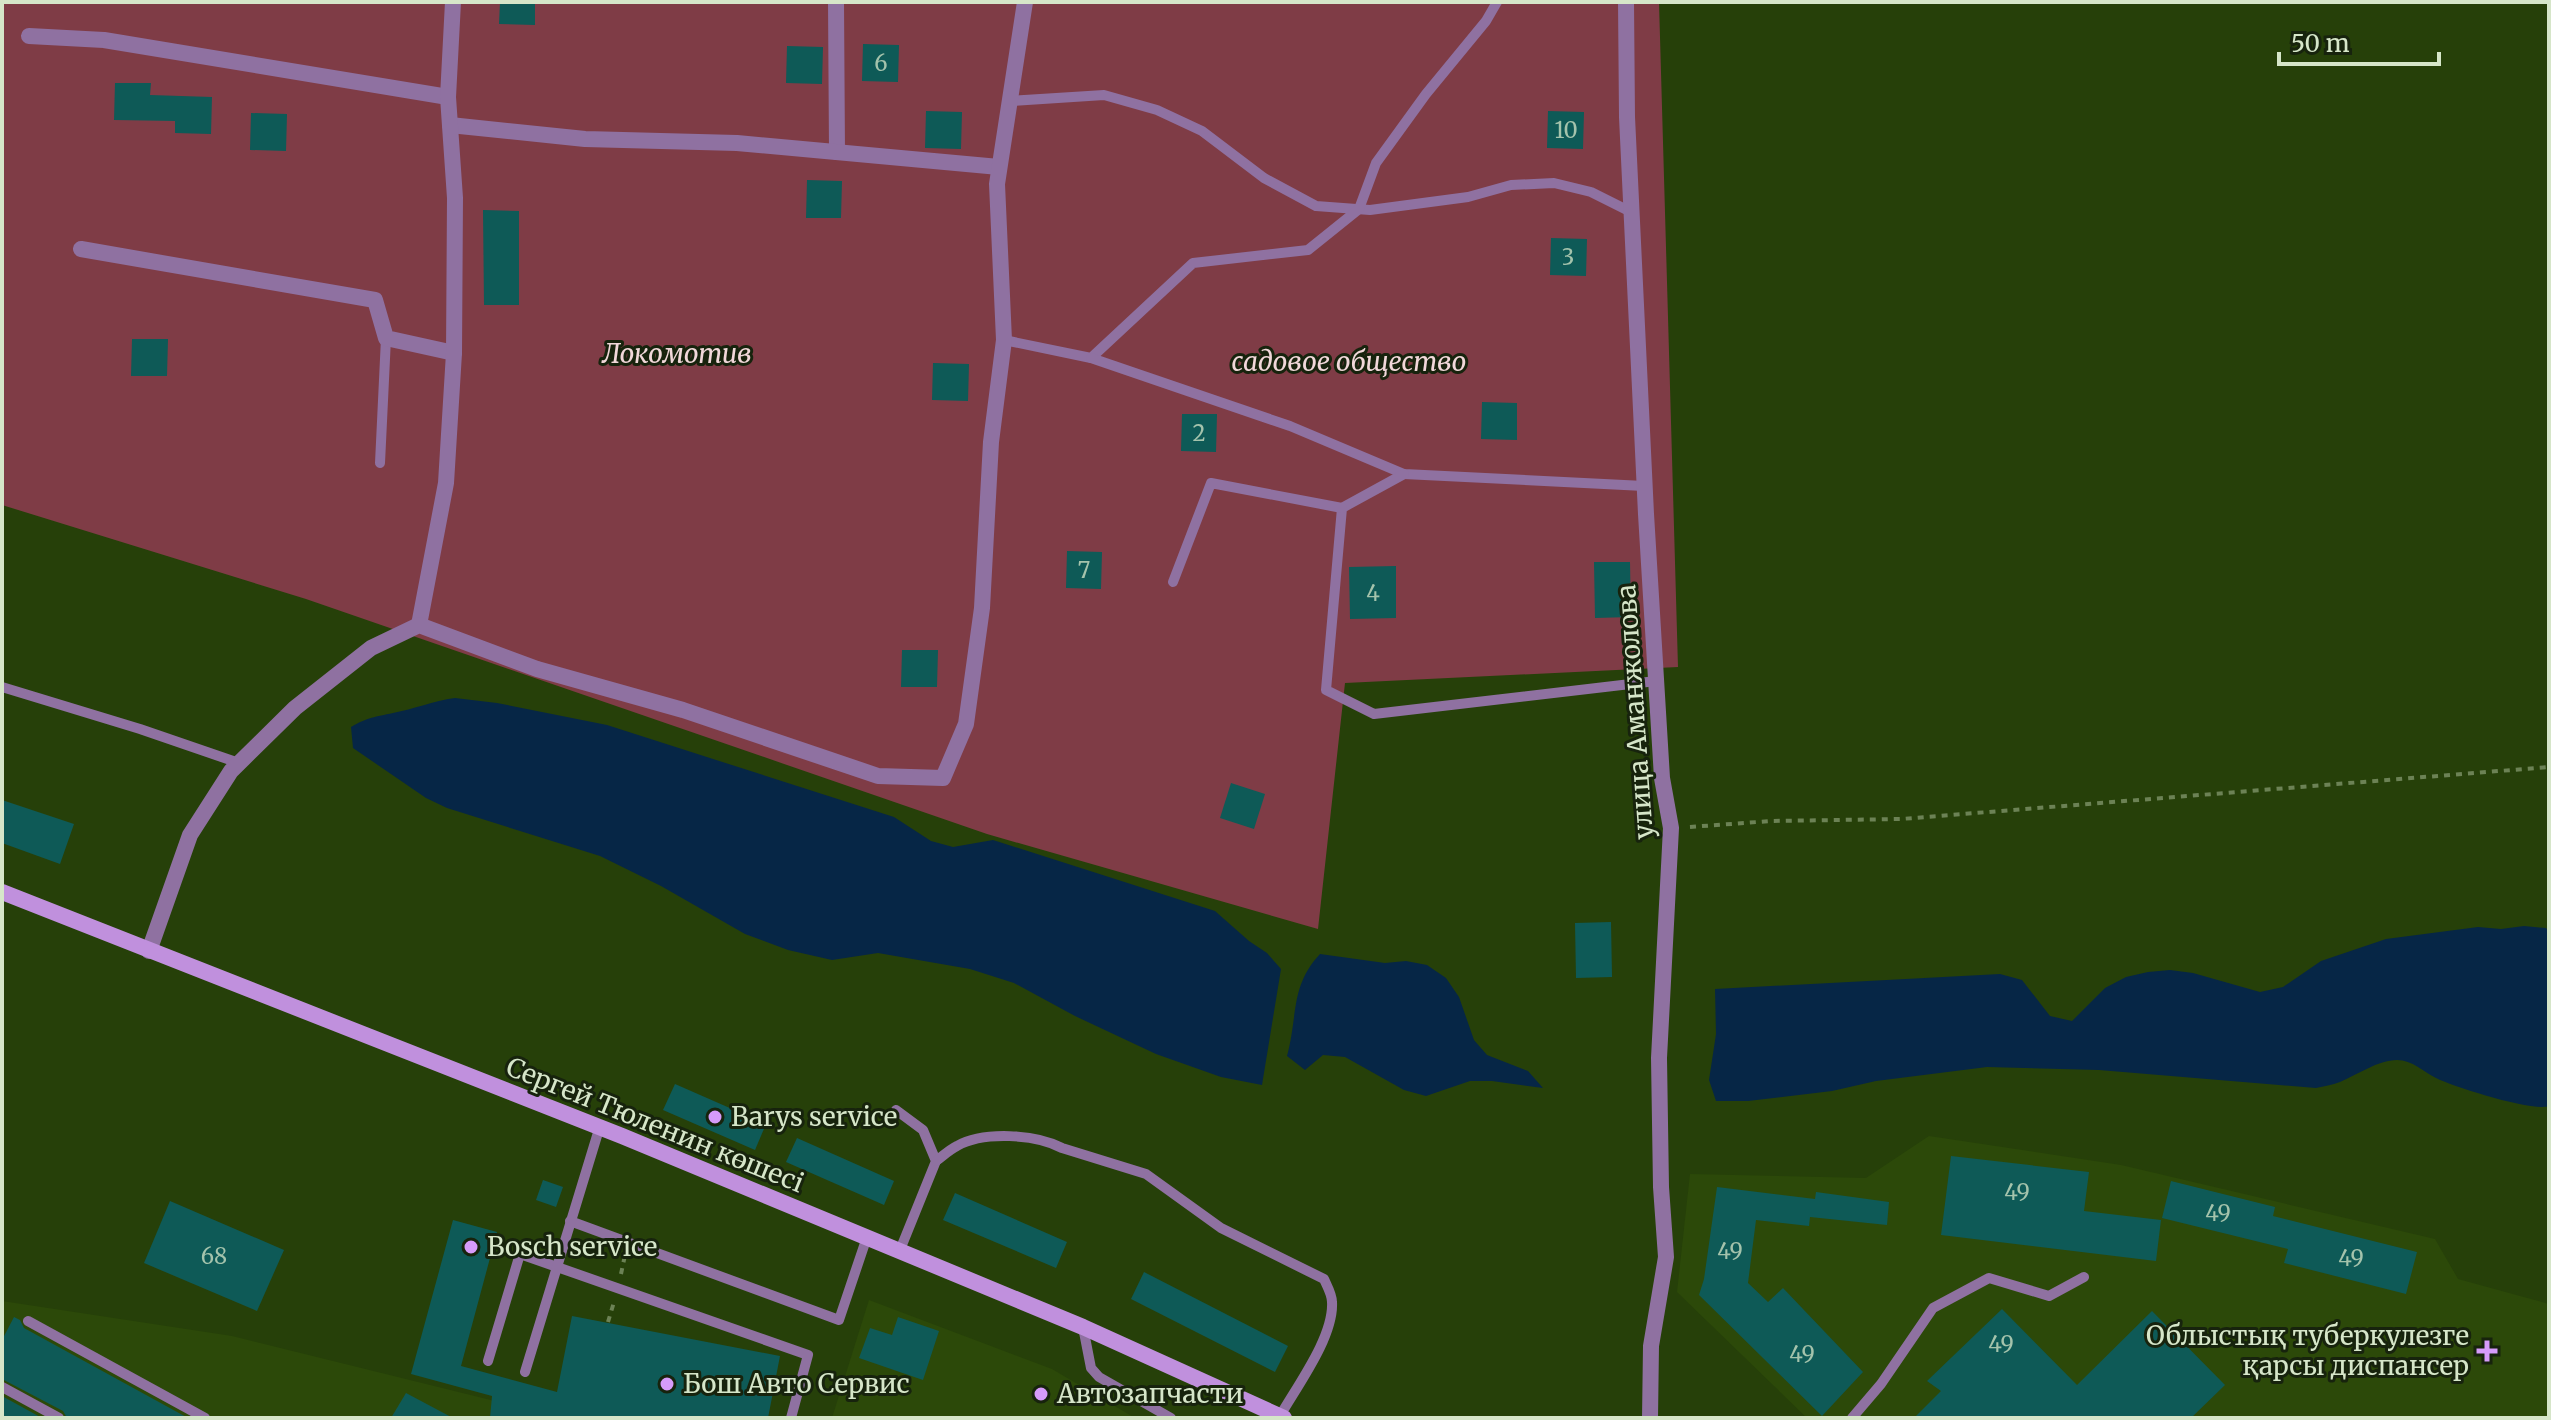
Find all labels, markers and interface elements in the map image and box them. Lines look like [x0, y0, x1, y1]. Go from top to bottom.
scale bar [2279, 16, 2439, 66]
text: 50 m [2291, 28, 2350, 59]
house number: 6 [874, 49, 888, 77]
house number: 10 [1554, 116, 1578, 144]
house number: 3 [1562, 243, 1574, 271]
park label: Локомотив [601, 337, 752, 370]
park label: садовое общество [1232, 345, 1466, 378]
house number: 2 [1192, 419, 1206, 447]
house number: 7 [1078, 556, 1090, 584]
house number: 4 [1366, 579, 1380, 607]
street label: улица Аманжолова [1609, 583, 1660, 841]
street label: Сергей Тюленин көшесі [502, 1050, 809, 1199]
place label: Barys service [731, 1100, 897, 1133]
marker: Barys service [706, 1108, 724, 1126]
house number: 49 [2004, 1178, 2030, 1206]
house number: 49 [2205, 1199, 2231, 1227]
place label: Bosch service [487, 1230, 657, 1263]
house number: 49 [1717, 1237, 1743, 1265]
marker: Bosch service [462, 1238, 480, 1256]
house number: 68 [201, 1242, 227, 1270]
house number: 49 [2338, 1244, 2364, 1272]
place label: Облыстық туберкулезге қарсы диспансер [2146, 1319, 2469, 1382]
house number: 49 [1988, 1330, 2014, 1358]
house number: 49 [1789, 1340, 1815, 1368]
marker: Облыстық туберкулезге қарсы диспансер [2476, 1340, 2498, 1362]
place label: Бош Авто Сервис [683, 1367, 910, 1400]
marker: Бош Авто Сервис [658, 1375, 676, 1393]
place label: Автозапчасти [1056, 1377, 1243, 1410]
marker: Автозапчасти [1032, 1385, 1050, 1403]

